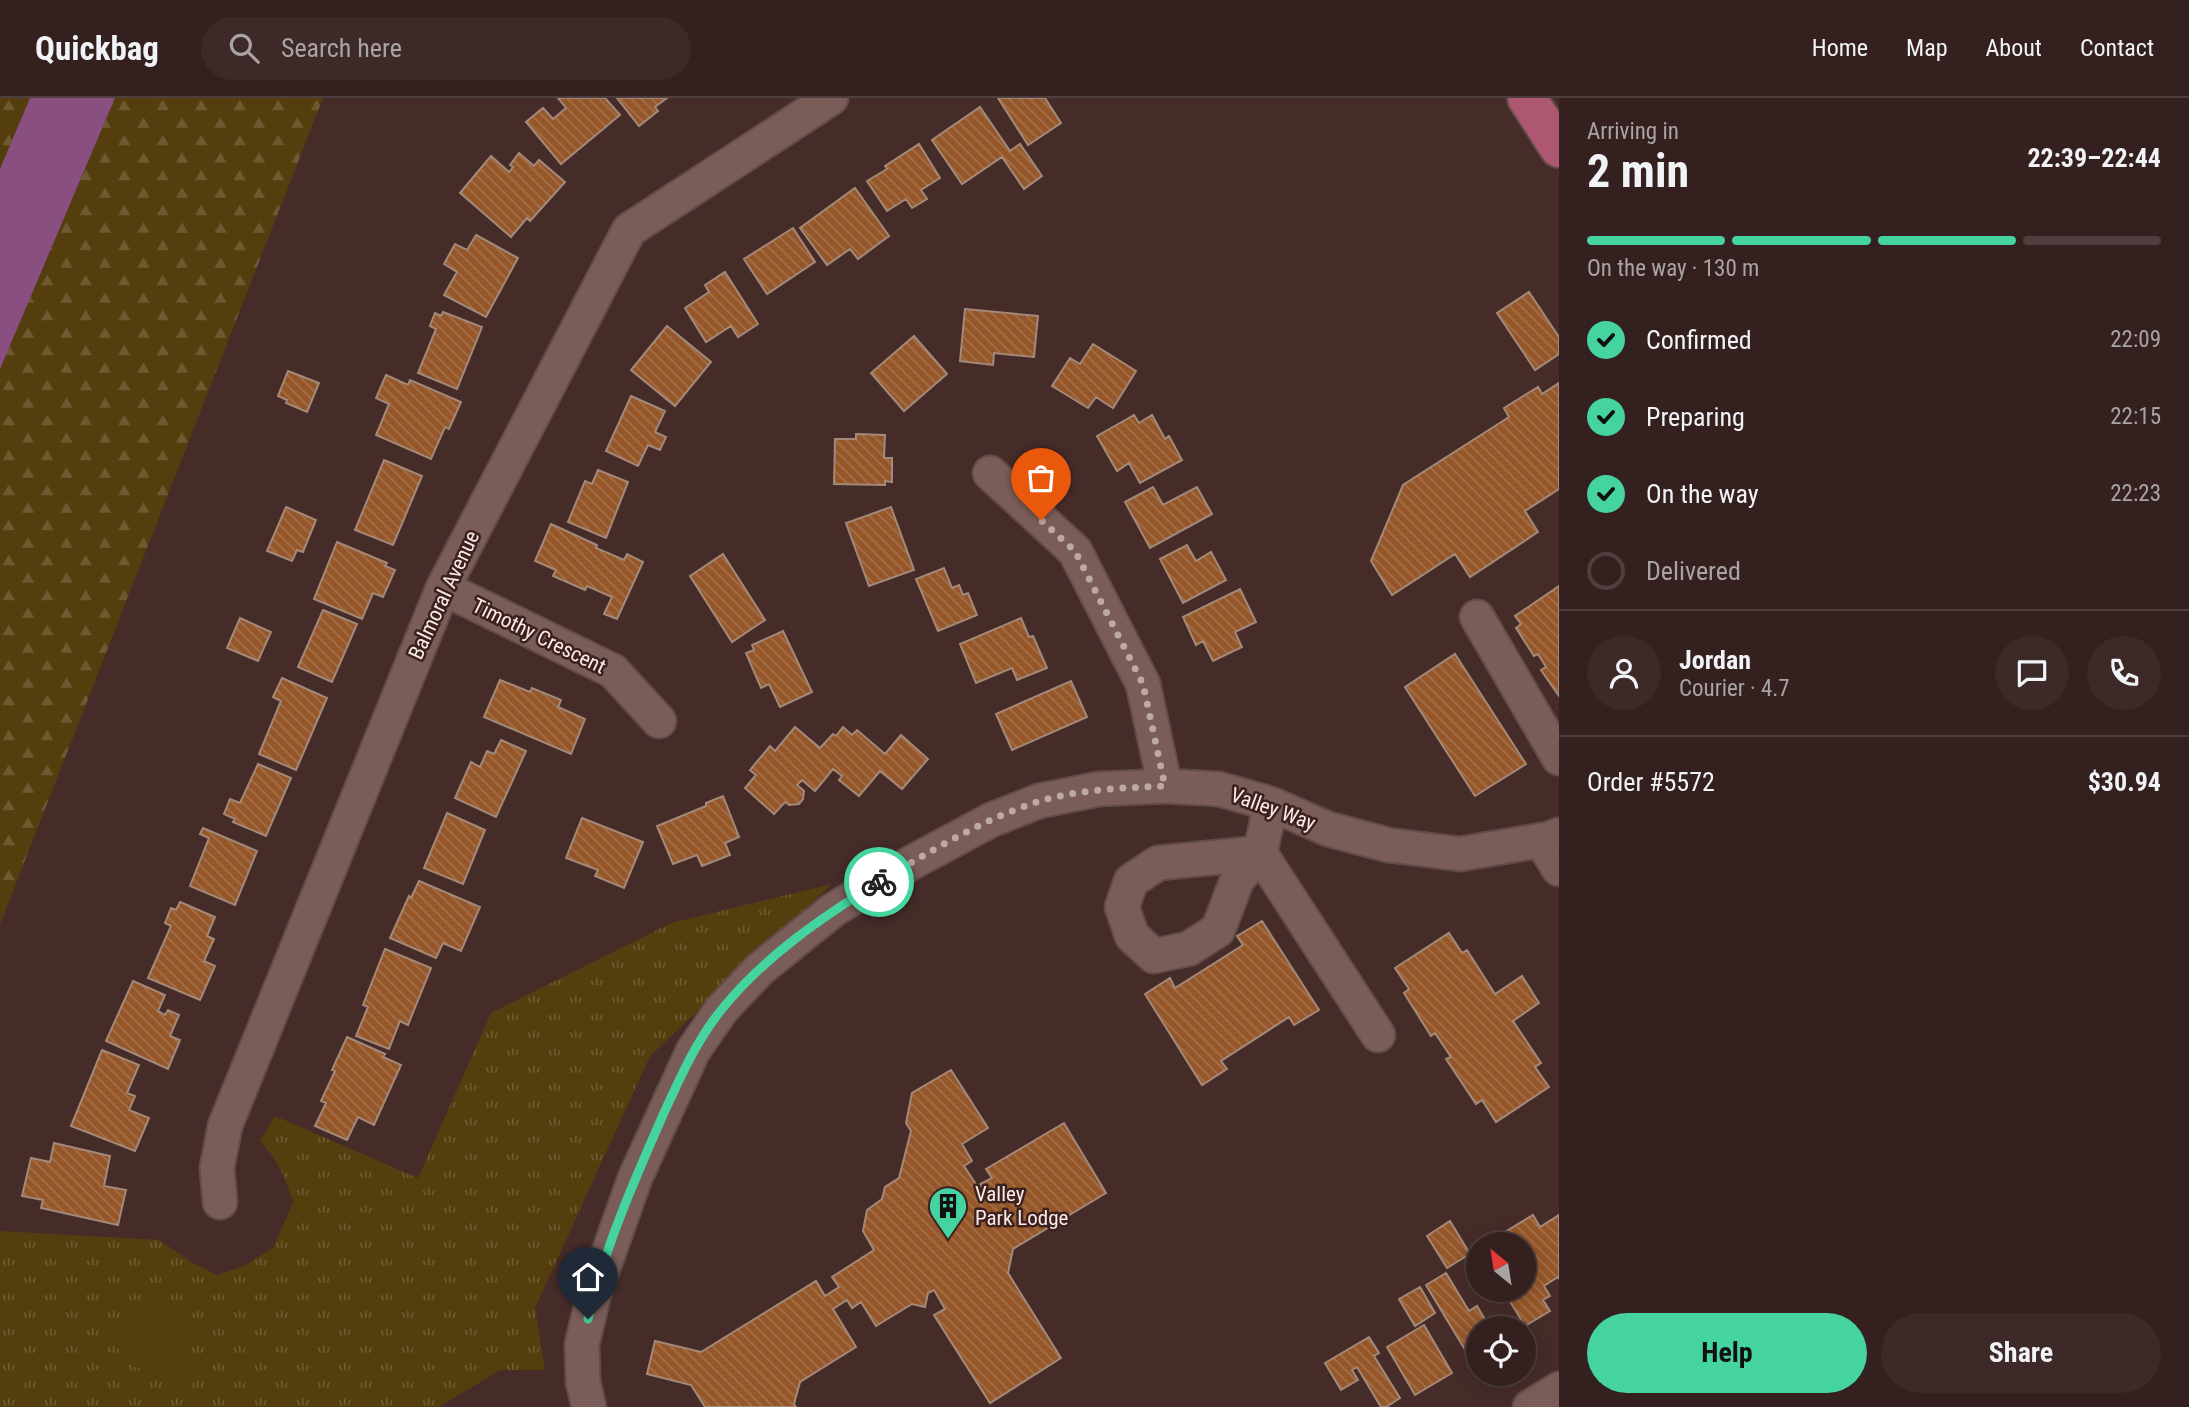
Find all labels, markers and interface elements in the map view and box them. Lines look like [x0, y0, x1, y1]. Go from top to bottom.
search box [201, 17, 691, 80]
text: Quickbag [35, 29, 159, 68]
icon: search [225, 29, 263, 67]
text: Search here [281, 33, 402, 63]
text: Home [1812, 34, 1868, 62]
text: Map [1906, 34, 1948, 62]
text: About [1986, 34, 2042, 62]
text: Contact [2080, 34, 2154, 62]
text: Arriving in [1587, 118, 1679, 145]
text: 22:39–22:44 [2027, 143, 2161, 173]
text: 2 min [1587, 144, 1689, 198]
text: On the way · 130 m [1587, 255, 1759, 282]
icon: check [1587, 321, 1625, 359]
text: Confirmed [1646, 325, 1752, 355]
text: 22:09 [2110, 326, 2161, 353]
icon: check [1587, 398, 1625, 436]
text: Preparing [1646, 402, 1745, 432]
text: 22:15 [2110, 403, 2161, 430]
pin [1011, 448, 1071, 520]
icon: bag [1022, 459, 1060, 497]
icon: check [1587, 475, 1625, 513]
text: On the way [1646, 479, 1759, 509]
text: 22:23 [2110, 480, 2161, 507]
street label: Balmoral Avenue [404, 527, 484, 663]
text: Delivered [1646, 556, 1741, 586]
street label: Timothy Crescent [468, 593, 610, 679]
button: person [1587, 636, 1661, 710]
button: chat [1995, 636, 2069, 710]
button: phone [2087, 636, 2161, 710]
text: Jordan [1679, 645, 1751, 675]
text: Courier · 4.7 [1679, 675, 1790, 702]
text: Order #5572 [1587, 767, 1715, 797]
text: $30.94 [2088, 767, 2161, 797]
street label: Valley Way [1227, 783, 1319, 836]
courier [844, 847, 914, 917]
icon: bike [860, 863, 898, 901]
place label: Valley Park Lodge [975, 1182, 1069, 1230]
building icon: Valley Park Lodge [927, 1185, 969, 1240]
north arrow [1466, 1232, 1536, 1302]
map controls [1466, 1232, 1536, 1386]
pin [558, 1247, 618, 1319]
icon: home [569, 1258, 607, 1296]
button: Help [1587, 1313, 1867, 1393]
button: Share [1881, 1313, 2161, 1393]
button: locate [1466, 1316, 1536, 1386]

